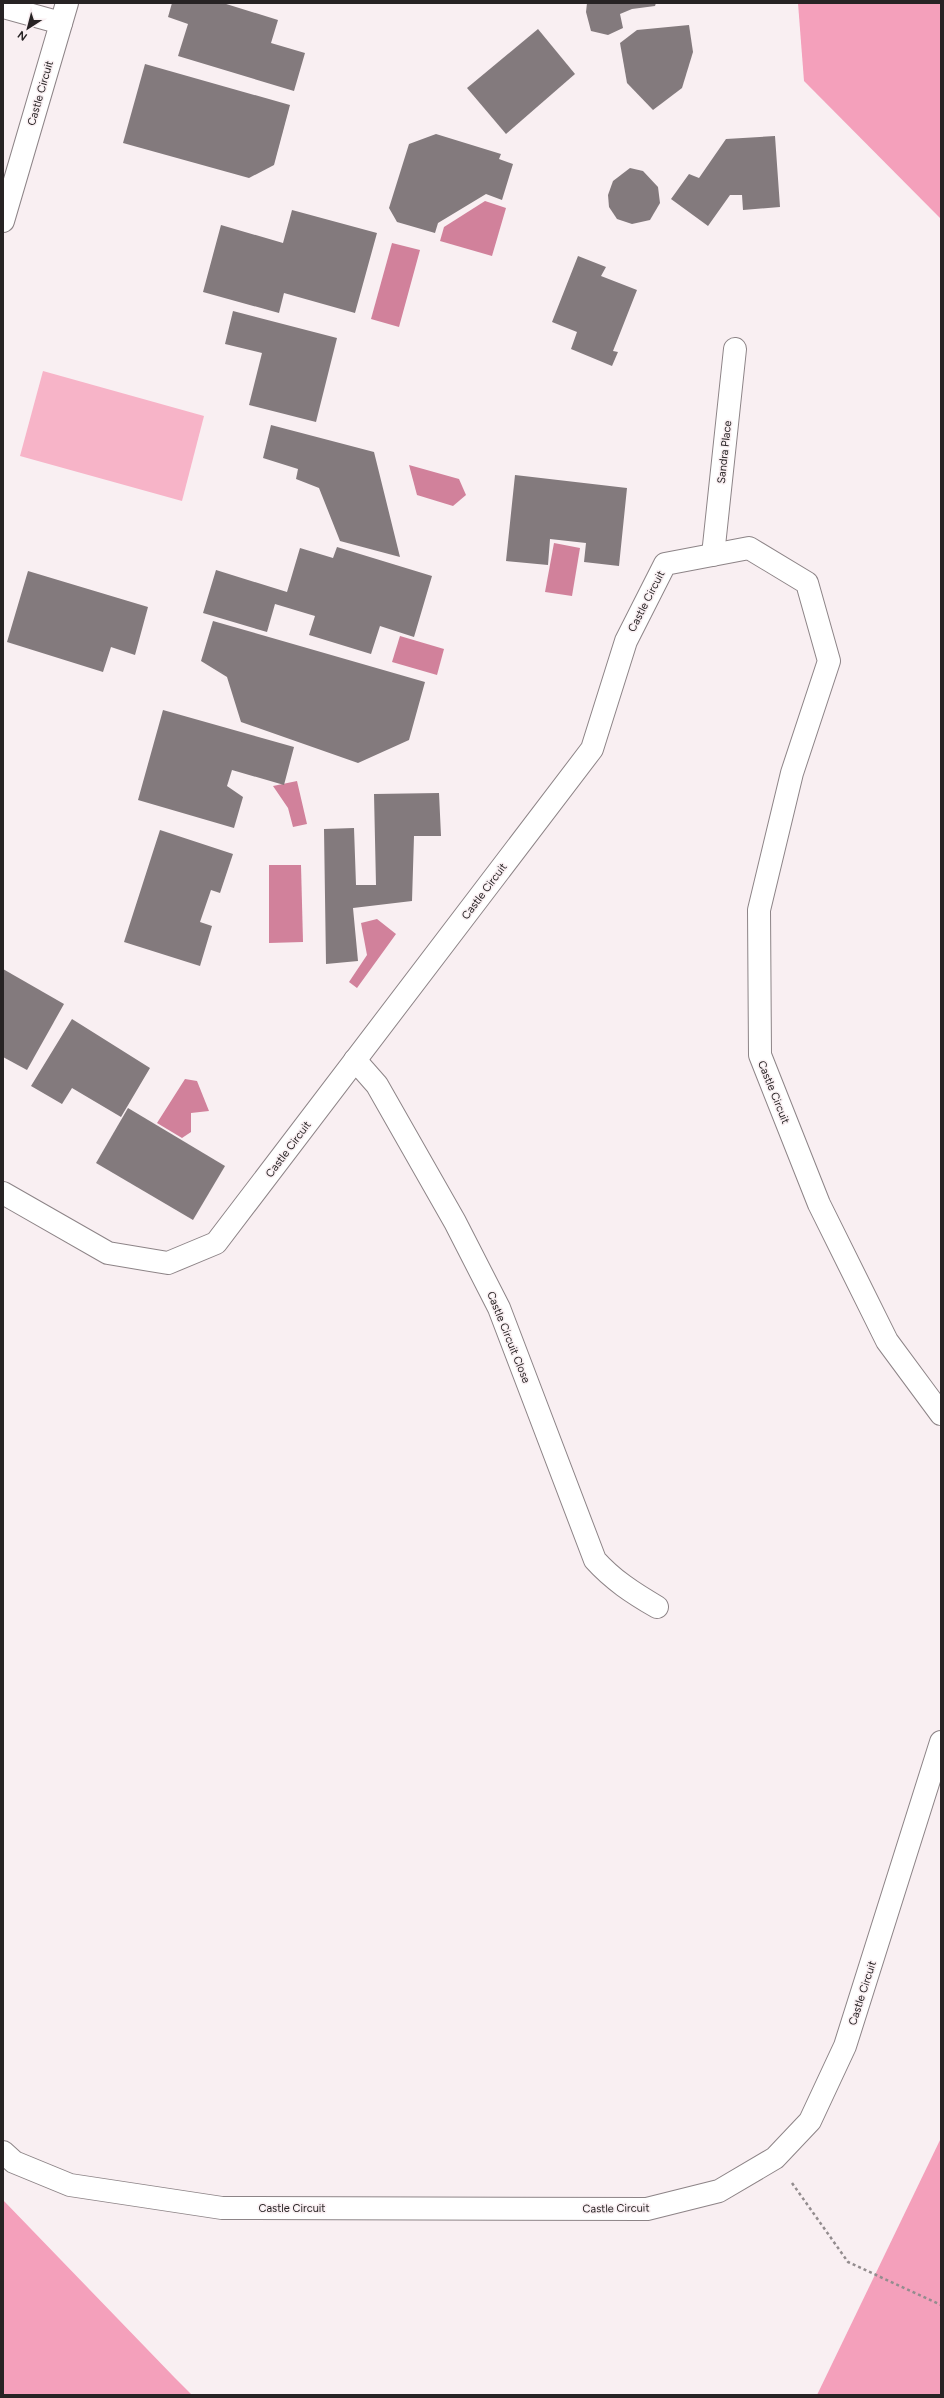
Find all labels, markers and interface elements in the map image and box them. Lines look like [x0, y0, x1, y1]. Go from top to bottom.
north arrow [8, 8, 48, 48]
text: N [15, 28, 30, 43]
street label: Castle Circuit [25, 59, 56, 127]
street label: Sandra Place [715, 420, 734, 484]
street label: Castle Circuit [625, 568, 667, 634]
street label: Castle Circuit [459, 861, 510, 922]
street label: Castle Circuit [755, 1059, 792, 1126]
street label: Castle Circuit [263, 1119, 314, 1180]
street label: Castle Circuit Close [484, 1290, 533, 1385]
street label: Castle Circuit [846, 1959, 879, 2027]
street label: Castle Circuit [582, 2201, 650, 2216]
street label: Castle Circuit [259, 2202, 325, 2215]

